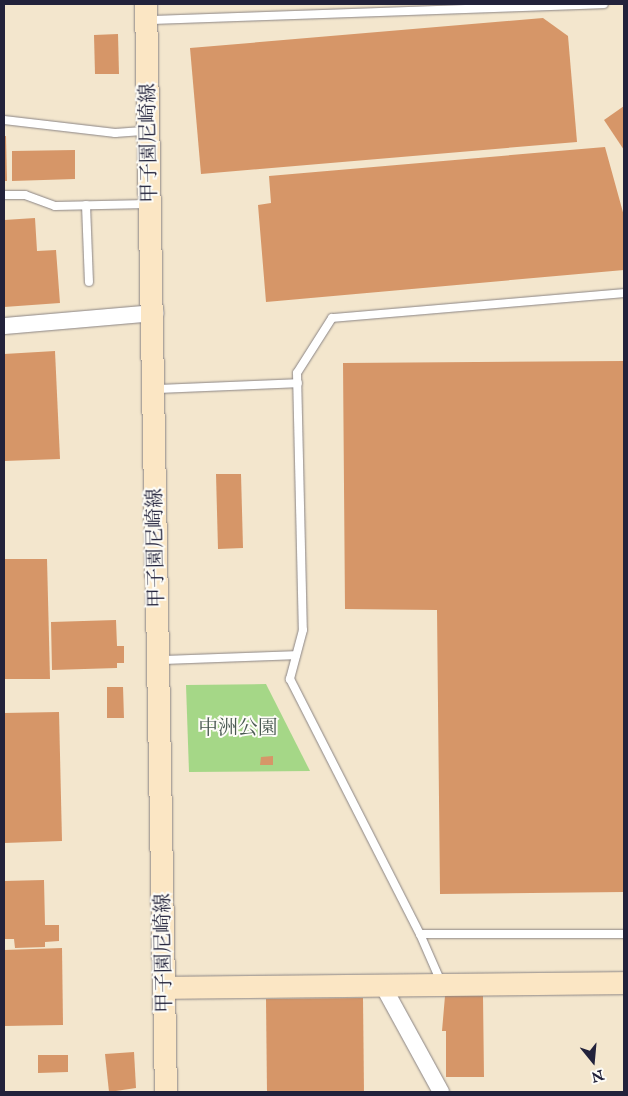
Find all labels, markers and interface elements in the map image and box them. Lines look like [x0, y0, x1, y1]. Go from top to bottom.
street label: 甲子園尼崎線 [136, 83, 162, 203]
street label: 甲子園尼崎線 [143, 488, 169, 608]
park label: 中洲公園 [198, 716, 278, 740]
street label: 甲子園尼崎線 [151, 893, 177, 1013]
north arrow [568, 1036, 618, 1086]
text: N [589, 1065, 606, 1086]

